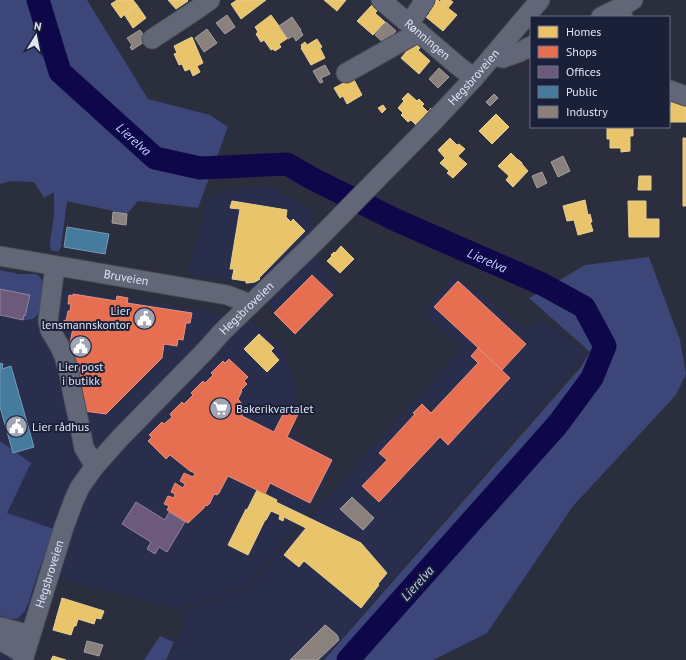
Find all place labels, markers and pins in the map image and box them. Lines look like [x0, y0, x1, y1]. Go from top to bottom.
place label: Lier lensmannskontor [42, 303, 130, 332]
public building icon: Lier lensmannskontor [132, 305, 158, 331]
public building icon: Lier post i butikk [68, 333, 94, 359]
place label: Lier post i butikk [59, 359, 103, 388]
supermarket icon: Bakerikvartalet [207, 396, 233, 422]
place label: Bakerikvartalet [236, 401, 314, 416]
public building icon: Lier rådhus [4, 414, 30, 440]
place label: Lier rådhus [32, 419, 89, 434]

